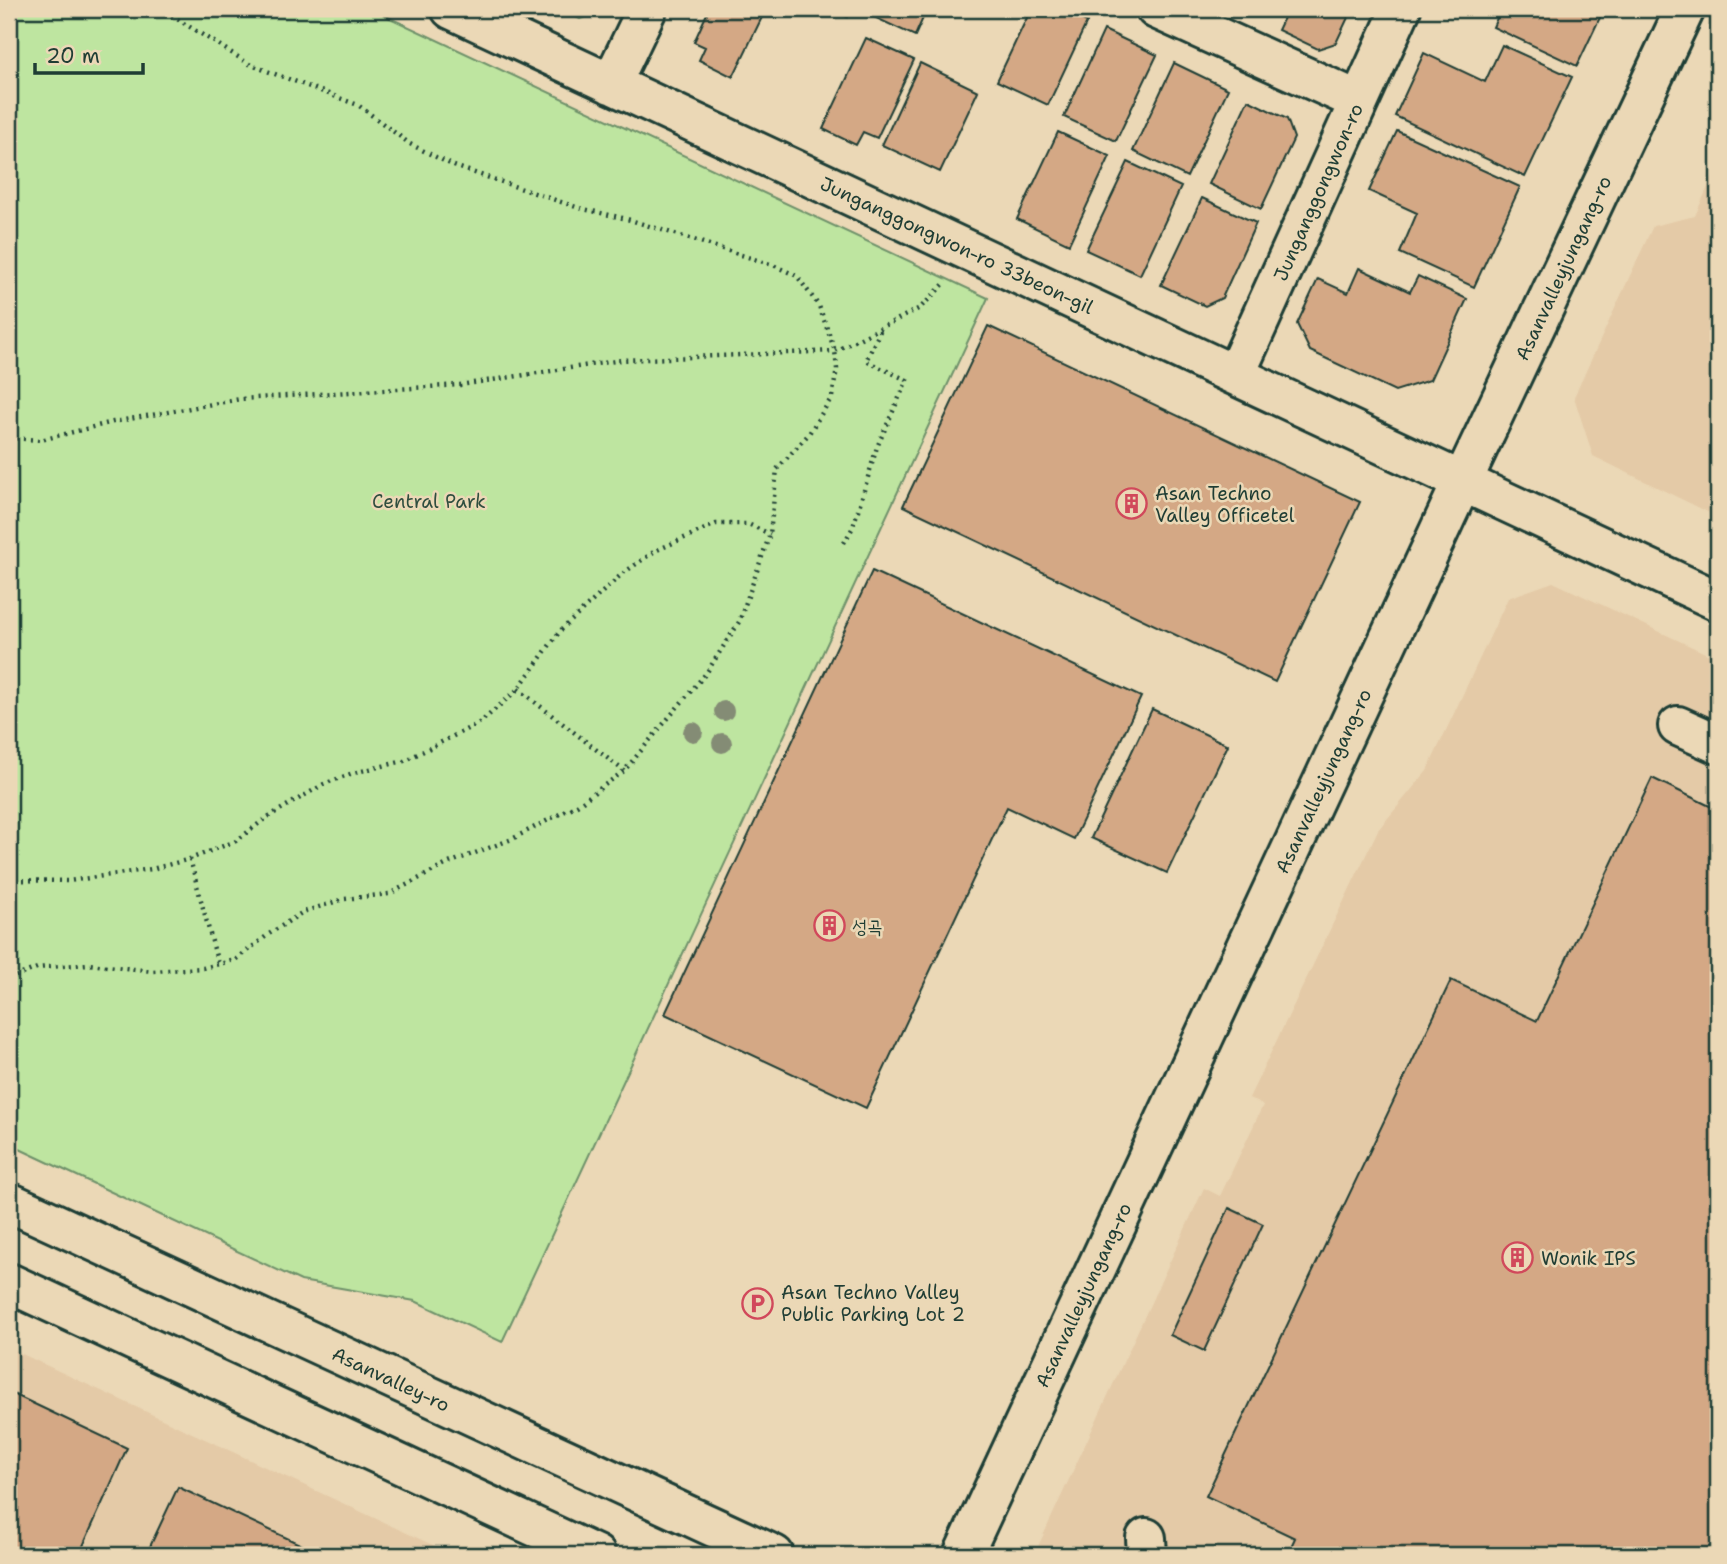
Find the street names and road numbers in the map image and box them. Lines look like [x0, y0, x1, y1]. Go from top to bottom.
street label: Junganggongwon-ro [1268, 99, 1369, 285]
street label: Junganggongwon-ro 33beon-gil [816, 171, 1098, 320]
street label: Asanvalleyjungang-ro [1510, 172, 1617, 365]
street label: Asanvalleyjungang-ro [1270, 685, 1377, 878]
street label: Asanvalleyjungang-ro [1030, 1199, 1137, 1392]
street label: Asanvalley-ro [328, 1341, 454, 1418]

